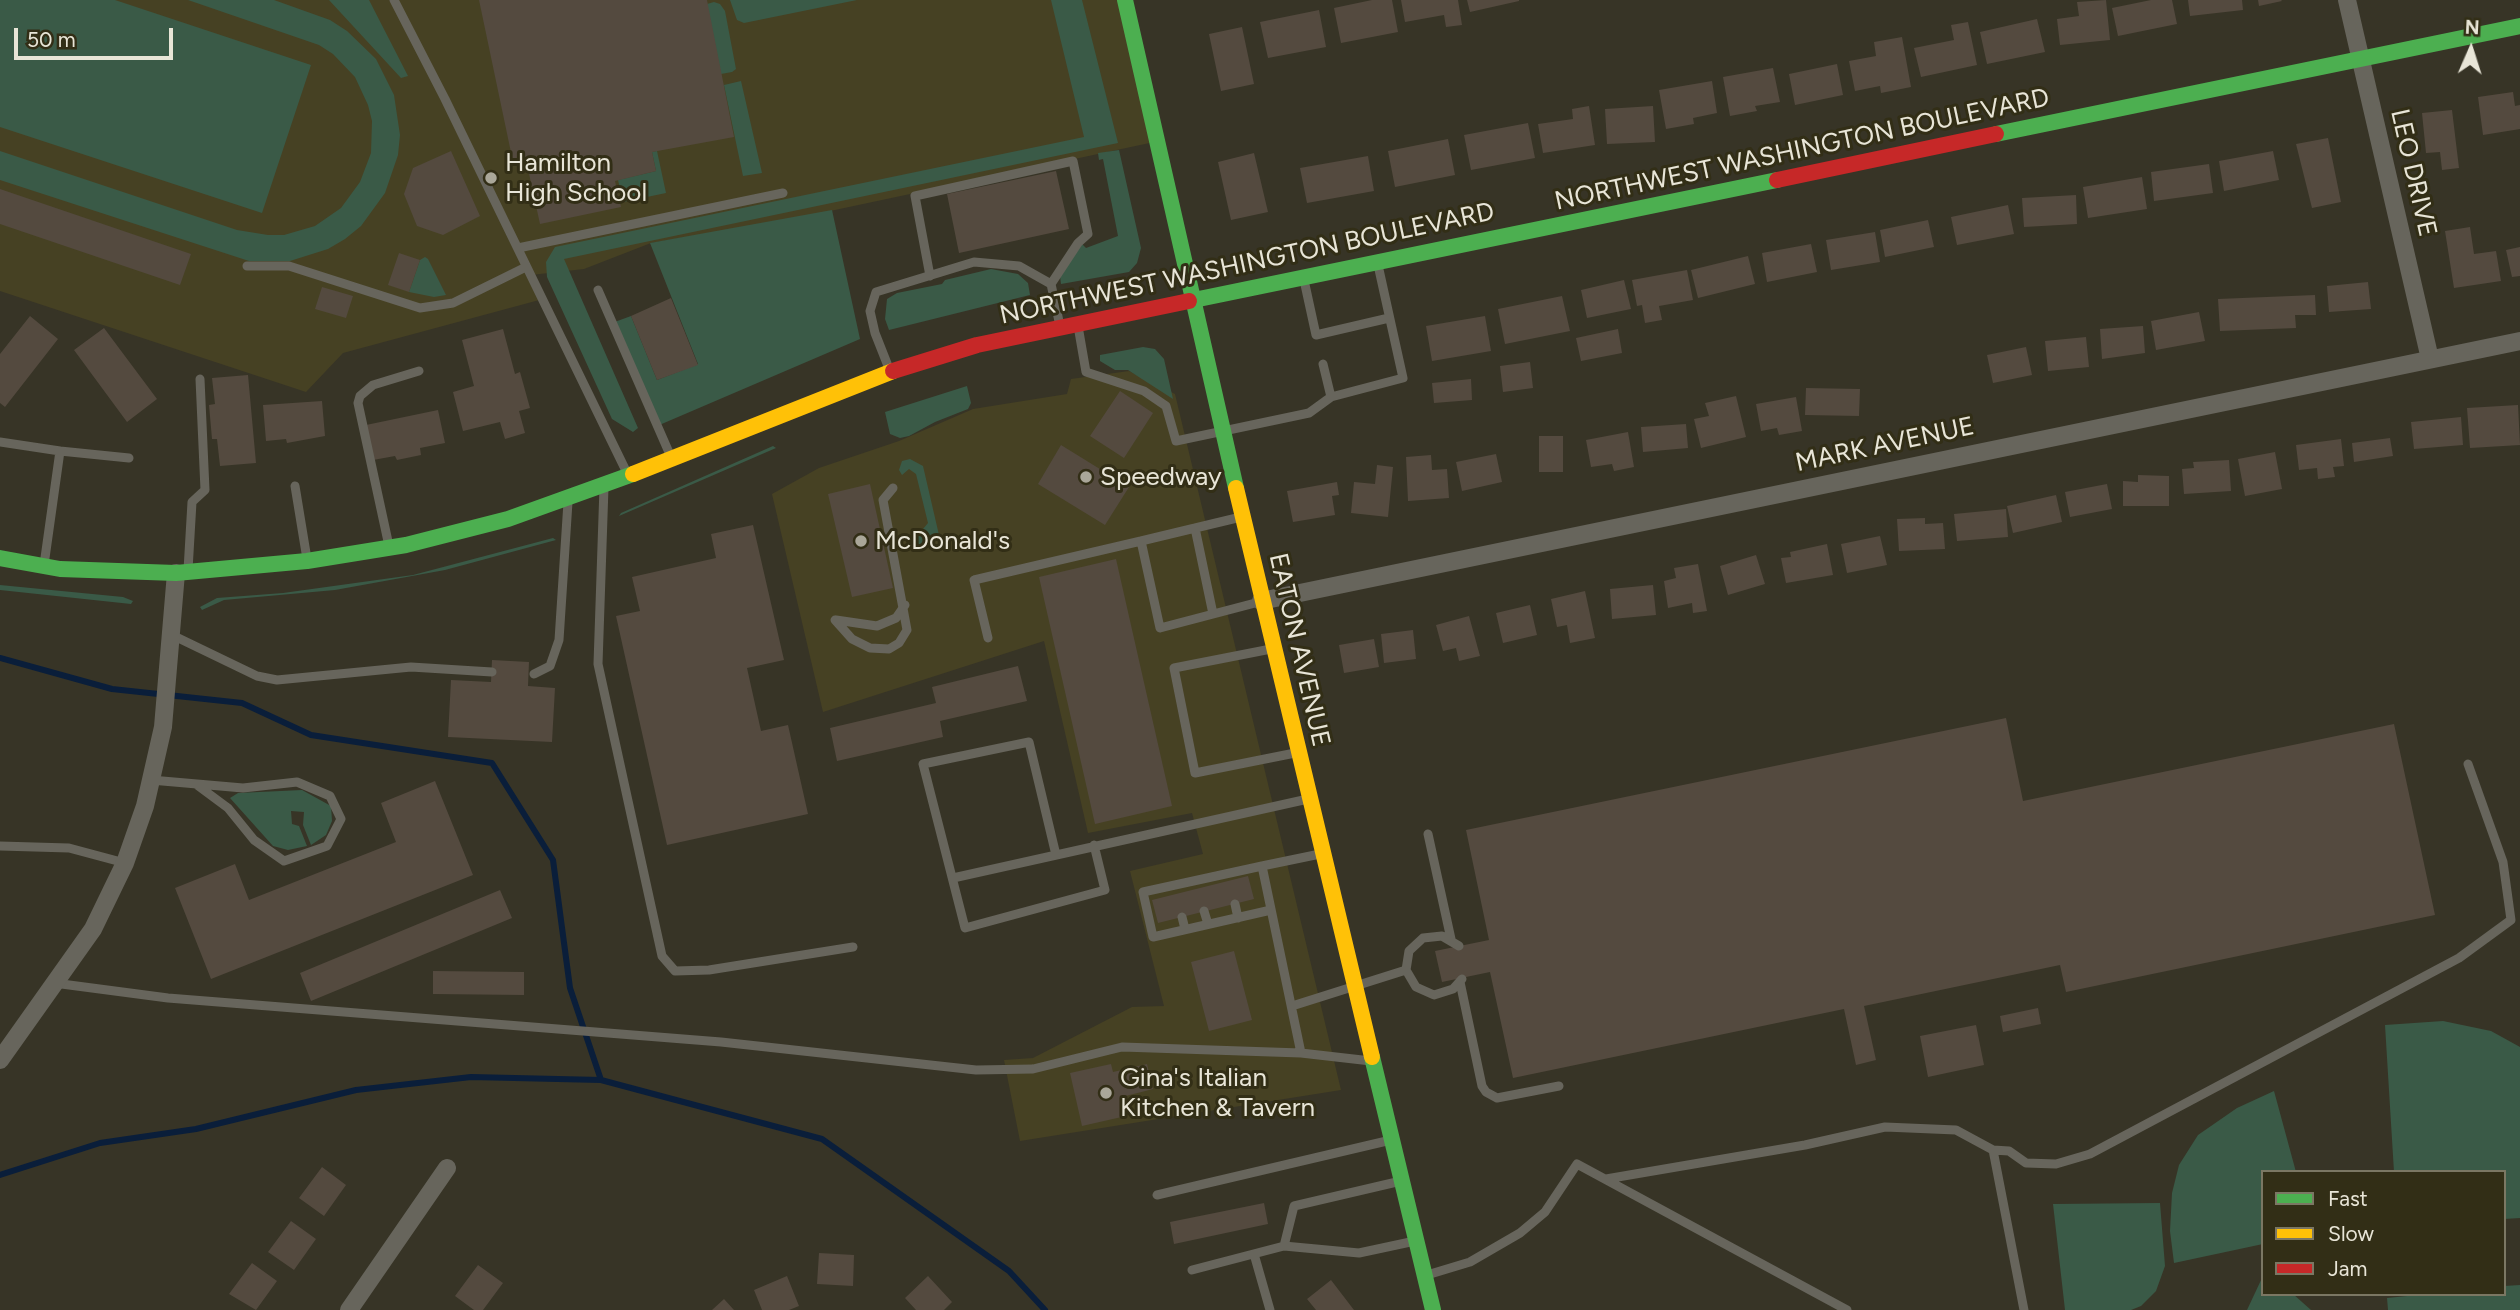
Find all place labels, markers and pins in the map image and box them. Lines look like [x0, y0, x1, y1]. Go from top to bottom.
place label: Hamilton High School [505, 147, 647, 208]
marker: Hamilton High School [483, 170, 499, 186]
place label: Speedway [1100, 461, 1222, 493]
marker: Speedway [1078, 469, 1094, 485]
place label: McDonald's [875, 525, 1010, 557]
marker: McDonald's [853, 533, 869, 549]
place label: Gina's Italian Kitchen & Tavern [1120, 1062, 1315, 1124]
marker: Gina's Italian Kitchen & Tavern [1098, 1085, 1114, 1101]

